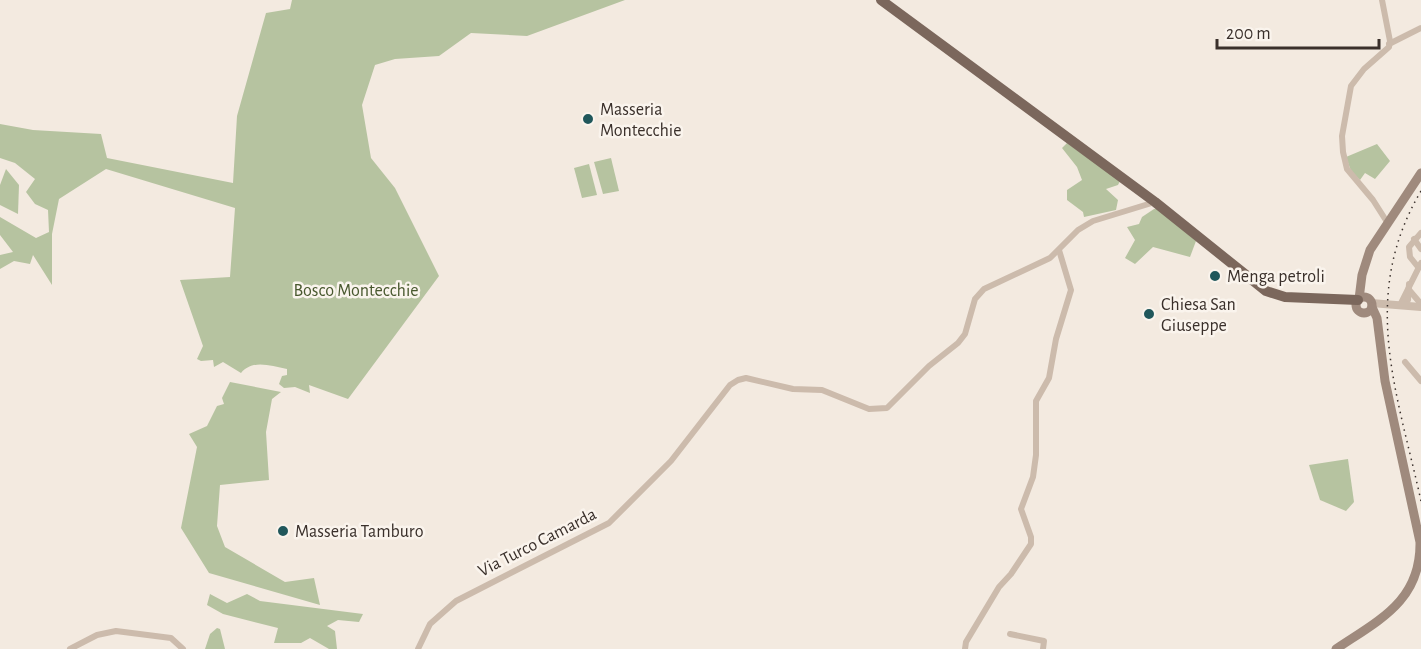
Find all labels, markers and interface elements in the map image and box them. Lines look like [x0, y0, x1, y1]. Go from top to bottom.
scale bar [1217, 12, 1379, 50]
text: 200 m [1226, 25, 1271, 43]
place label: Masseria Montecchie [600, 101, 681, 140]
marker: Masseria Montecchie [581, 112, 595, 126]
place label: Menga petroli [1227, 268, 1325, 286]
marker: Menga petroli [1208, 269, 1222, 283]
park label: Bosco Montecchie [293, 282, 419, 300]
place label: Chiesa San Giuseppe [1161, 296, 1236, 335]
marker: Chiesa San Giuseppe [1142, 307, 1156, 321]
street label: Via Turco Camarda [475, 505, 600, 580]
place label: Masseria Tamburo [295, 523, 424, 541]
marker: Masseria Tamburo [276, 524, 290, 538]

